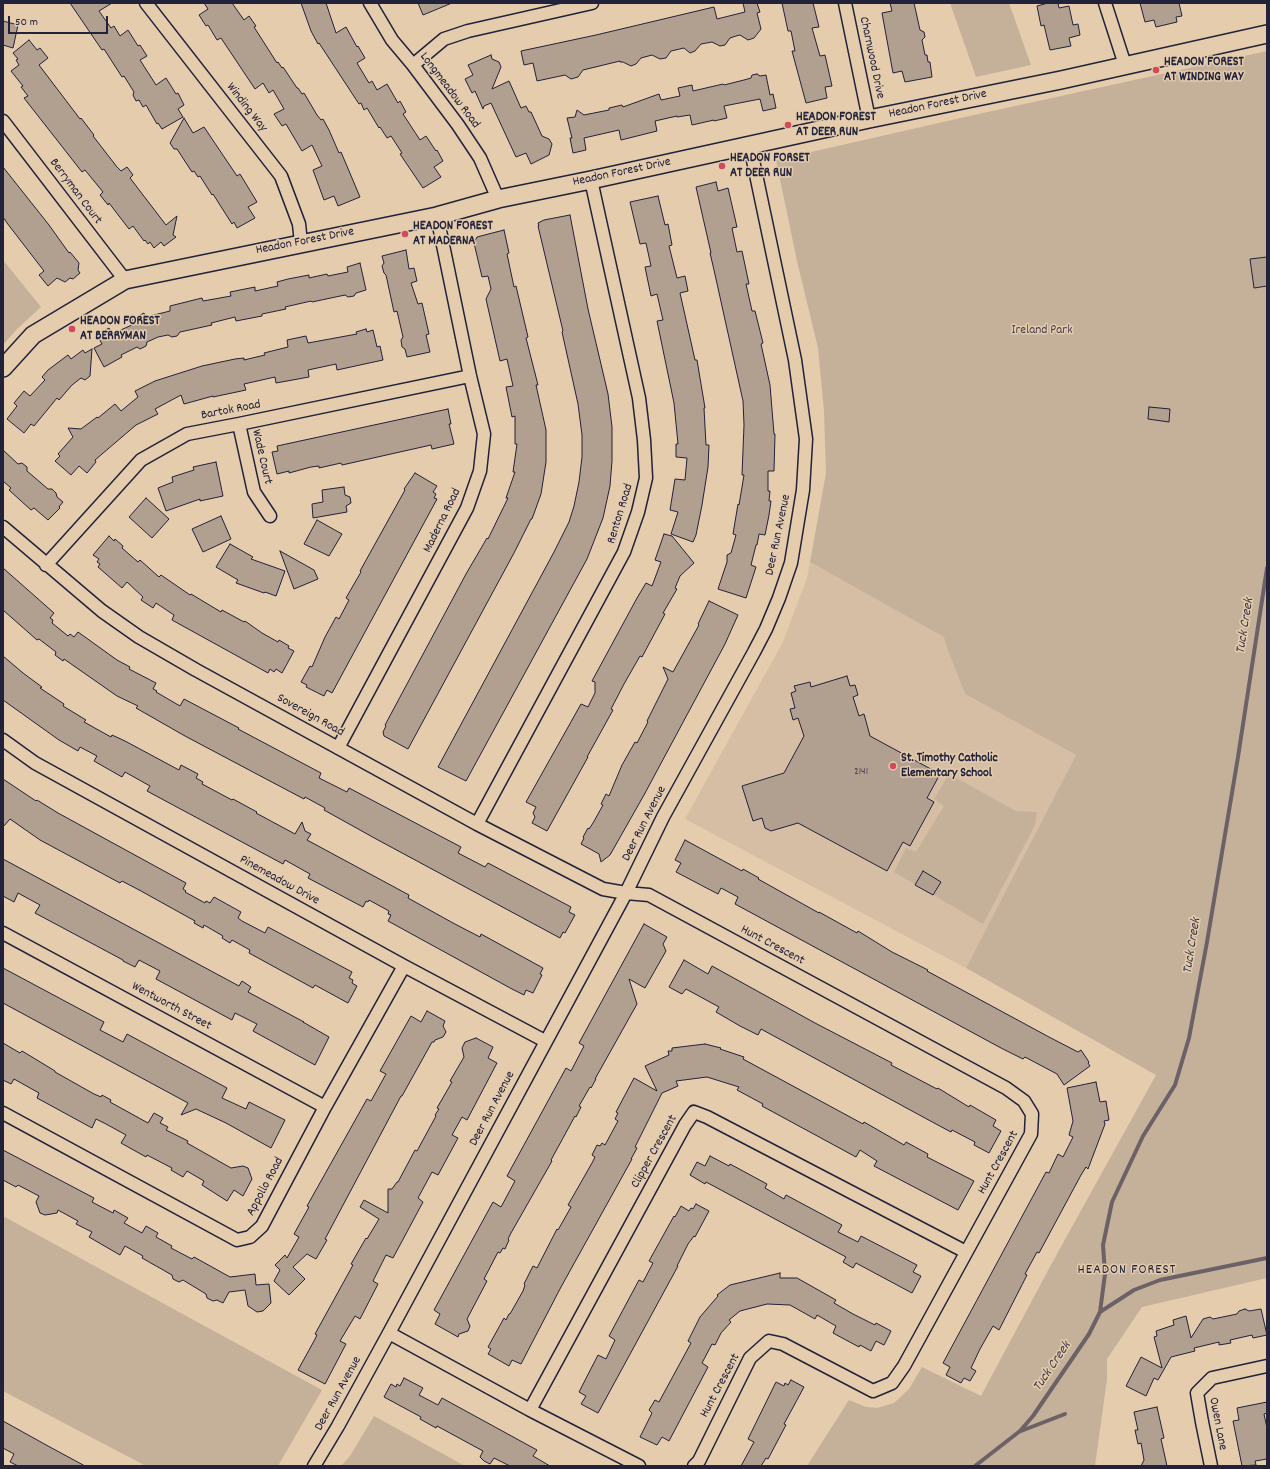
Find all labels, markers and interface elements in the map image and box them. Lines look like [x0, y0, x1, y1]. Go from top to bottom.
scale bar [10, 8, 110, 34]
text: 50 m [15, 14, 38, 31]
street label: Charnwood Drive [855, 16, 887, 100]
street label: Longmeadow Road [415, 50, 483, 132]
place label: HEADON FOREST AT WINDING WAY [1164, 55, 1244, 86]
marker: HEADON FOREST AT WINDING WAY [1151, 65, 1161, 75]
street label: Winding Way [222, 80, 270, 136]
street label: Headon Forest Drive [888, 87, 988, 123]
place label: HEADON FOREST AT DEER RUN [796, 110, 876, 141]
marker: HEADON FOREST AT DEER RUN [783, 120, 793, 130]
place label: HEADON FORSET AT DEER RUN [730, 151, 810, 182]
street label: Headon Forest Drive [572, 155, 672, 191]
street label: Berryman Court [45, 156, 105, 228]
marker: HEADON FORSET AT DEER RUN [717, 161, 727, 171]
place label: HEADON FOREST AT MADERNA [413, 219, 493, 250]
street label: Headon Forest Drive [255, 225, 355, 259]
marker: HEADON FOREST AT MADERNA [400, 229, 410, 239]
place label: HEADON FOREST AT BERRYMAN [80, 314, 160, 345]
park label: Ireland Park [1012, 323, 1072, 339]
marker: HEADON FOREST AT BERRYMAN [67, 324, 77, 334]
street label: Bartok Road [200, 398, 262, 424]
street label: Wade Court [247, 428, 275, 486]
street label: Renton Road [604, 482, 638, 546]
street label: Maderna Road [421, 486, 465, 556]
street label: Deer Run Avenue [763, 493, 795, 577]
water label: Tuck Creek [1233, 597, 1259, 655]
street label: Sovereign Road [274, 691, 346, 741]
place label: St. Timothy Catholic Elementary School [901, 751, 998, 782]
marker: St. Timothy Catholic Elementary School [888, 761, 898, 771]
house number: 2141 [854, 765, 868, 779]
street label: Deer Run Avenue [619, 784, 671, 864]
street label: Pinemeadow Drive [236, 853, 322, 909]
water label: Tuck Creek [1180, 917, 1206, 975]
street label: Hunt Crescent [737, 923, 807, 969]
street label: Wentworth Street [128, 979, 214, 1035]
street label: Deer Run Avenue [467, 1069, 519, 1149]
street label: Clipper Crescent [628, 1113, 682, 1191]
street label: Hunt Crescent [975, 1129, 1023, 1197]
street label: Appollo Road [244, 1155, 288, 1219]
district label: HEADON FOREST [1078, 1263, 1176, 1279]
water label: Tuck Creek [1030, 1339, 1076, 1395]
street label: Hunt Crescent [698, 1351, 744, 1421]
street label: Deer Run Avenue [312, 1354, 366, 1434]
street label: Owen Lane [1204, 1396, 1230, 1452]

